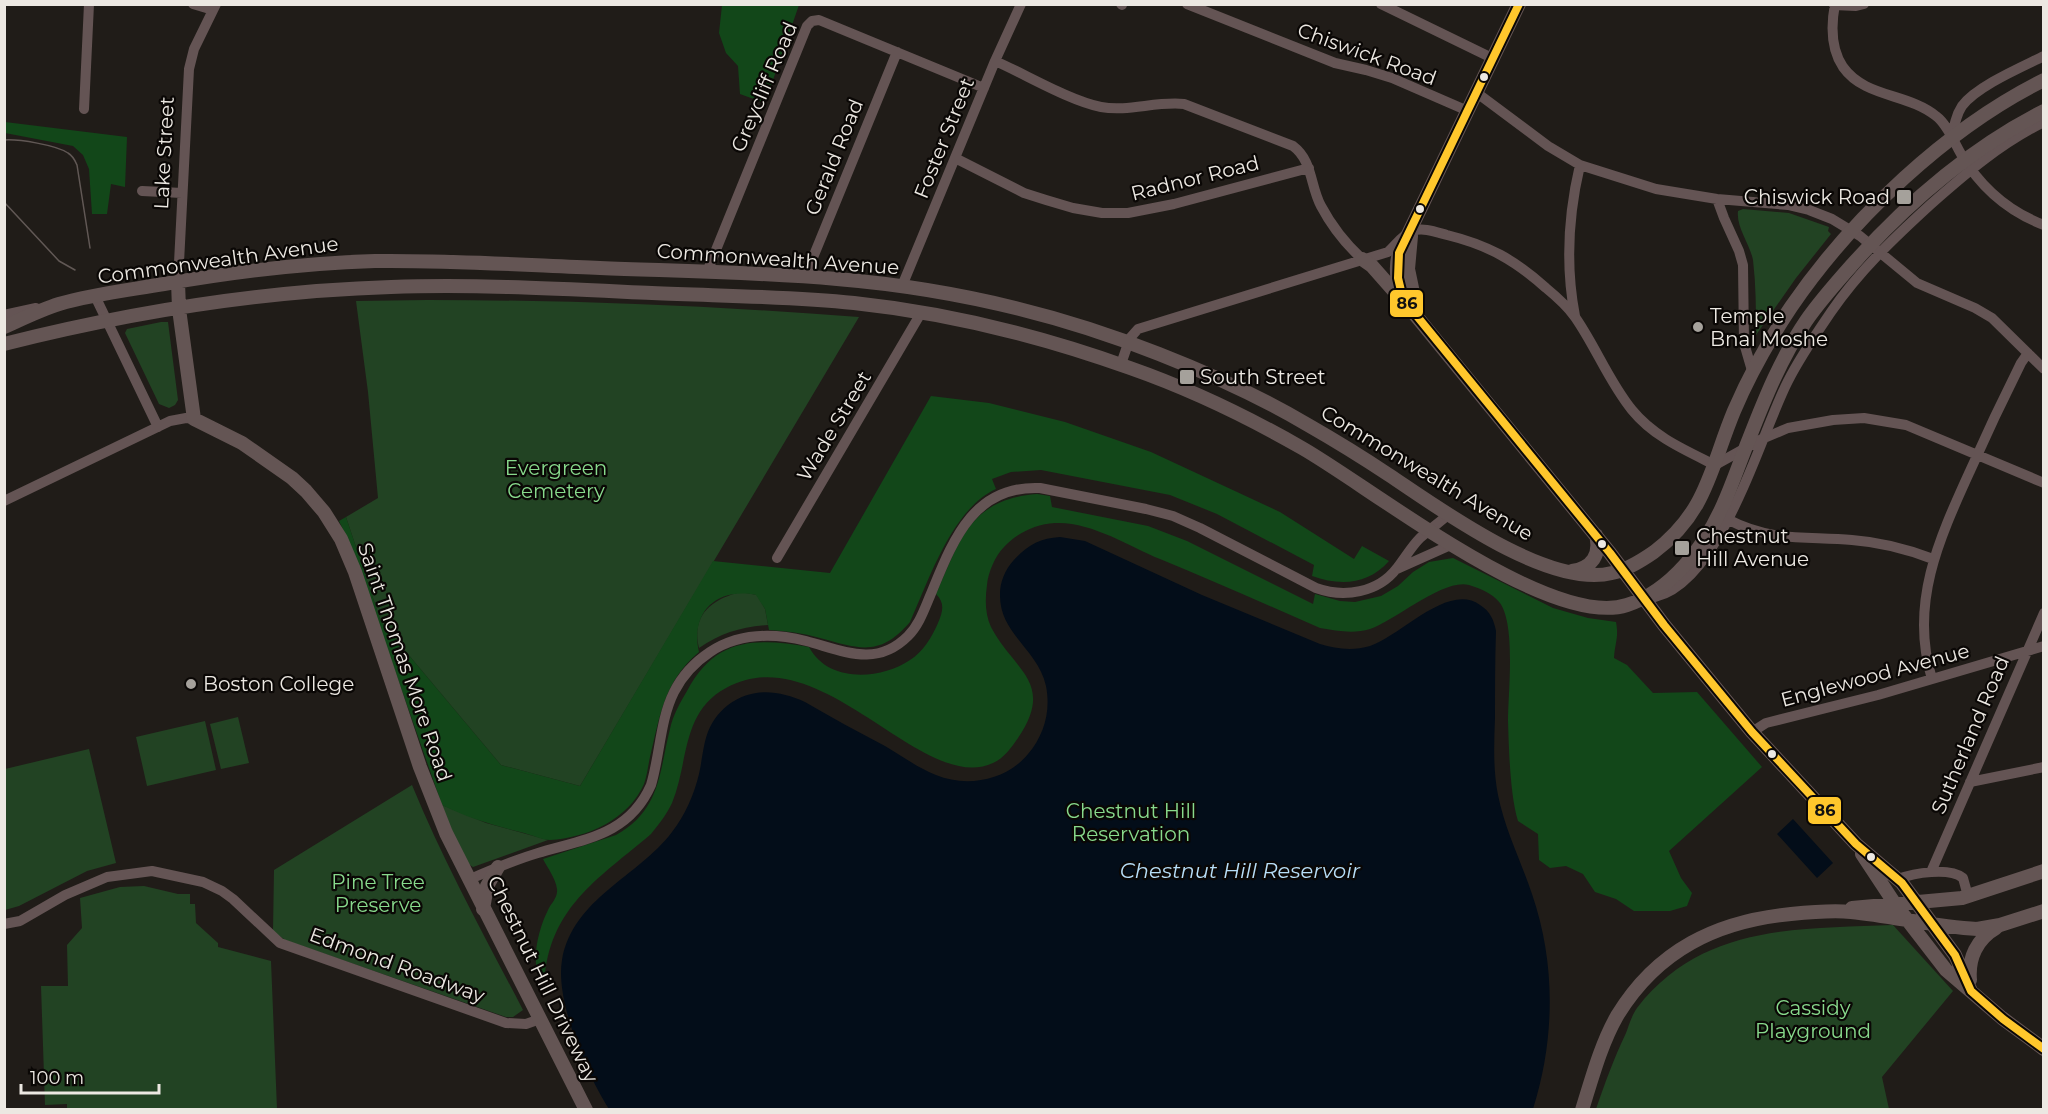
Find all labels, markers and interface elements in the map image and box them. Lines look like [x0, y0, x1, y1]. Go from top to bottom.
street label: Greycliff Road [726, 18, 802, 156]
street label: Chiswick Road [1294, 18, 1440, 90]
unlabelled marker [1478, 71, 1490, 83]
street label: Foster Street [909, 74, 979, 202]
street label: Gerald Road [800, 95, 868, 219]
street label: Lake Street [149, 96, 179, 210]
street label: Radnor Road [1128, 150, 1262, 206]
place label: Chiswick Road [1744, 185, 1890, 209]
marker: Chiswick Road [1895, 188, 1913, 206]
unlabelled marker [1414, 203, 1426, 215]
street label: Commonwealth Avenue [96, 231, 340, 289]
street label: Commonwealth Avenue [656, 239, 900, 279]
line badge: 86 [1389, 289, 1424, 318]
text: 86 [1397, 294, 1417, 313]
place label: Temple Bnai Moshe [1710, 304, 1828, 351]
marker: Temple Bnai Moshe [1691, 320, 1705, 334]
place label: South Street [1200, 365, 1326, 389]
street label: Wade Street [792, 367, 876, 485]
marker: South Street [1178, 368, 1196, 386]
street label: Commonwealth Avenue [1317, 400, 1537, 546]
park label: Evergreen Cemetery [505, 456, 607, 503]
place label: Chestnut Hill Avenue [1696, 524, 1809, 571]
unlabelled marker [1596, 538, 1608, 550]
street label: Saint Thomas More Road [353, 539, 457, 785]
marker: Chestnut Hill Avenue [1673, 539, 1691, 557]
street label: Englewood Avenue [1778, 638, 1972, 712]
street label: Sutherland Road [1926, 652, 2014, 818]
place label: Boston College [203, 672, 354, 696]
marker: Boston College [184, 677, 198, 691]
unlabelled marker [1766, 748, 1778, 760]
line badge: 86 [1807, 796, 1842, 825]
park label: Chestnut Hill Reservation [1066, 799, 1196, 846]
text: 86 [1815, 801, 1835, 820]
unlabelled marker [1865, 851, 1877, 863]
water label: Chestnut Hill Reservoir [1120, 858, 1361, 883]
park label: Pine Tree Preserve [331, 870, 425, 917]
street label: Chestnut Hill Driveway [482, 872, 604, 1087]
street label: Edmond Roadway [306, 922, 488, 1008]
park label: Cassidy Playground [1755, 996, 1871, 1043]
scale bar [21, 1057, 159, 1095]
text: 100 m [30, 1067, 84, 1089]

